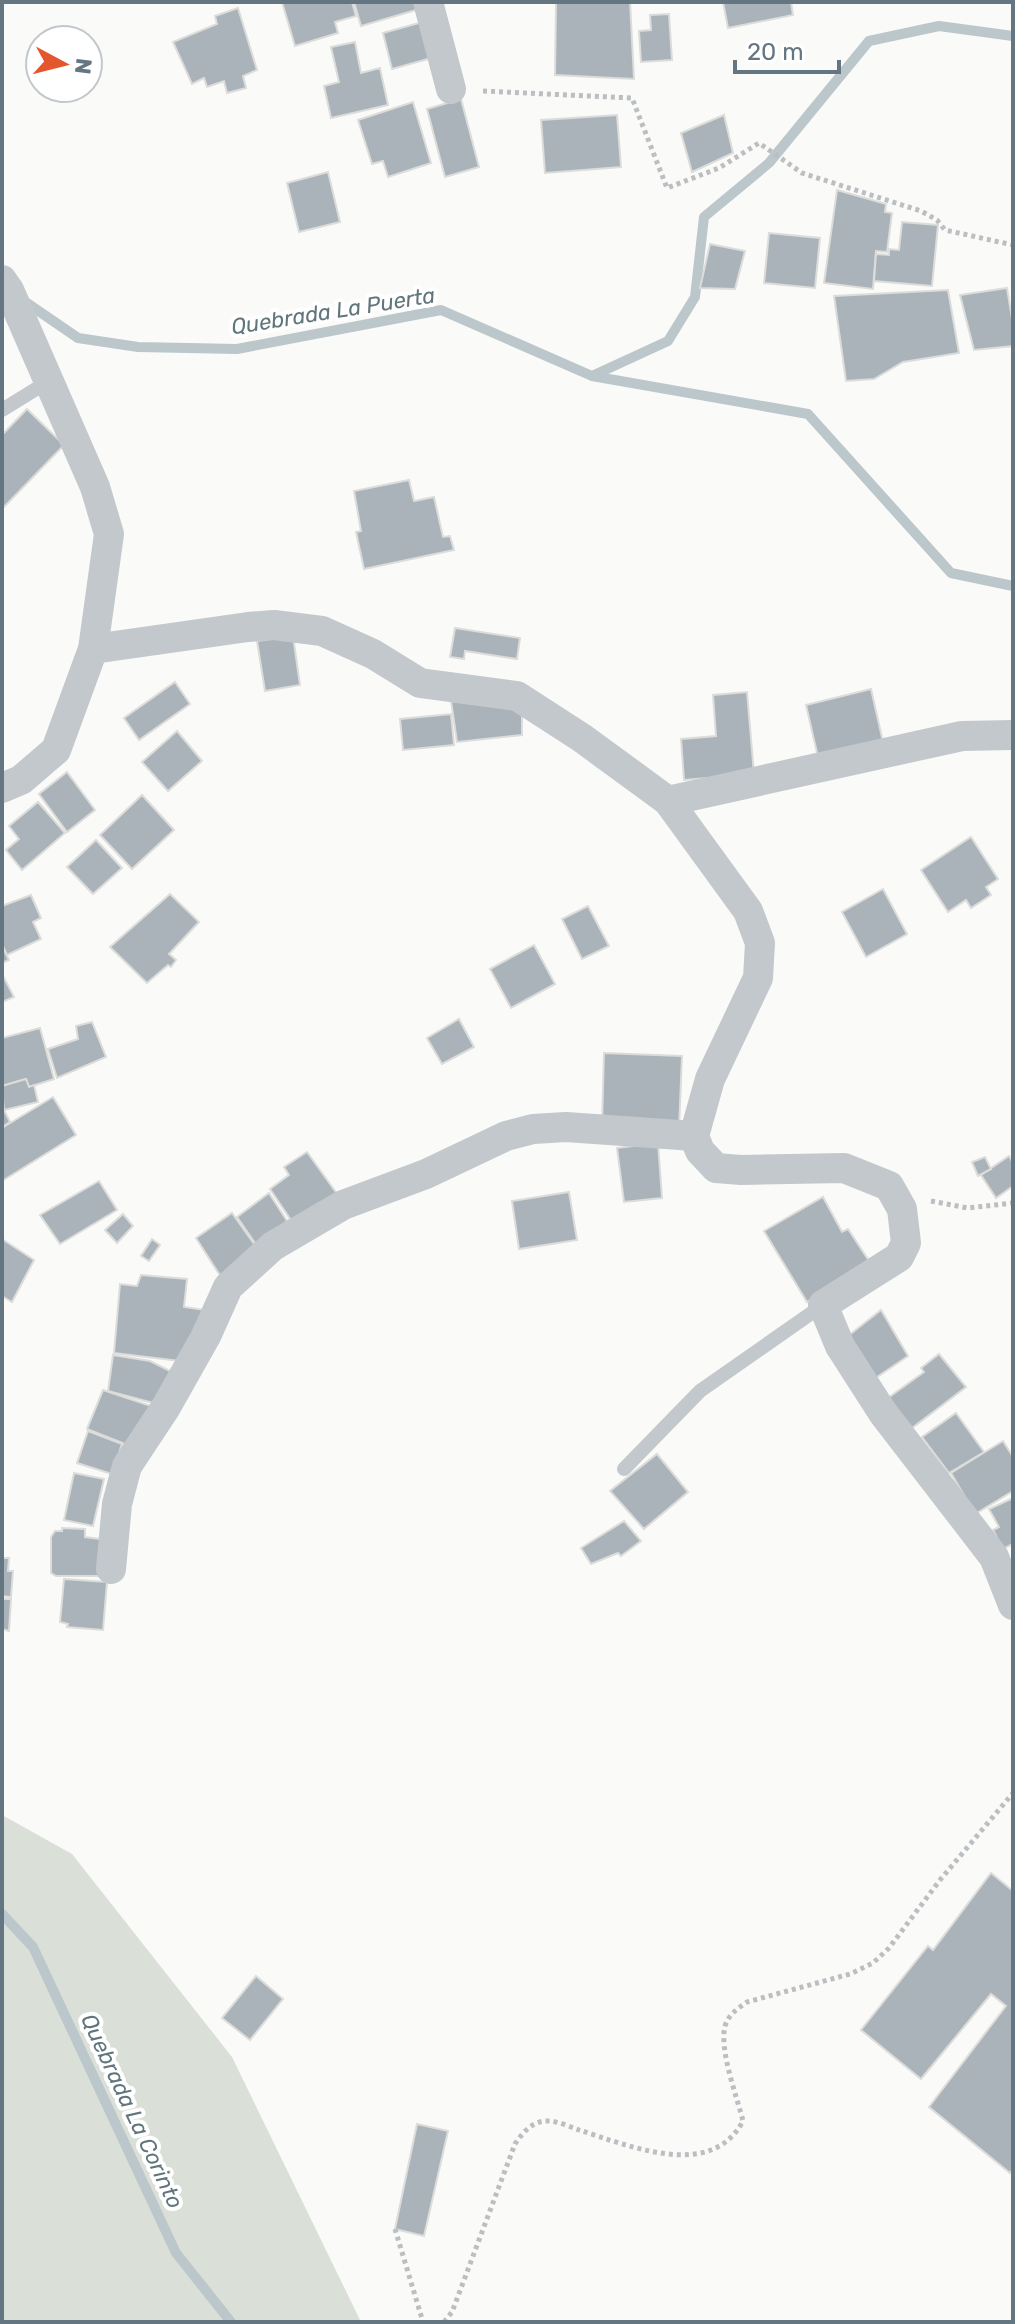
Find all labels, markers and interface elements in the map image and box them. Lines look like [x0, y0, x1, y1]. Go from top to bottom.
north arrow [24, 24, 104, 104]
scale bar [735, 24, 839, 74]
text: 20 m [747, 38, 804, 66]
text: N [69, 57, 98, 76]
water label: Quebrada La Puerta [229, 282, 437, 340]
water label: Quebrada La Corinto [75, 2009, 189, 2213]

